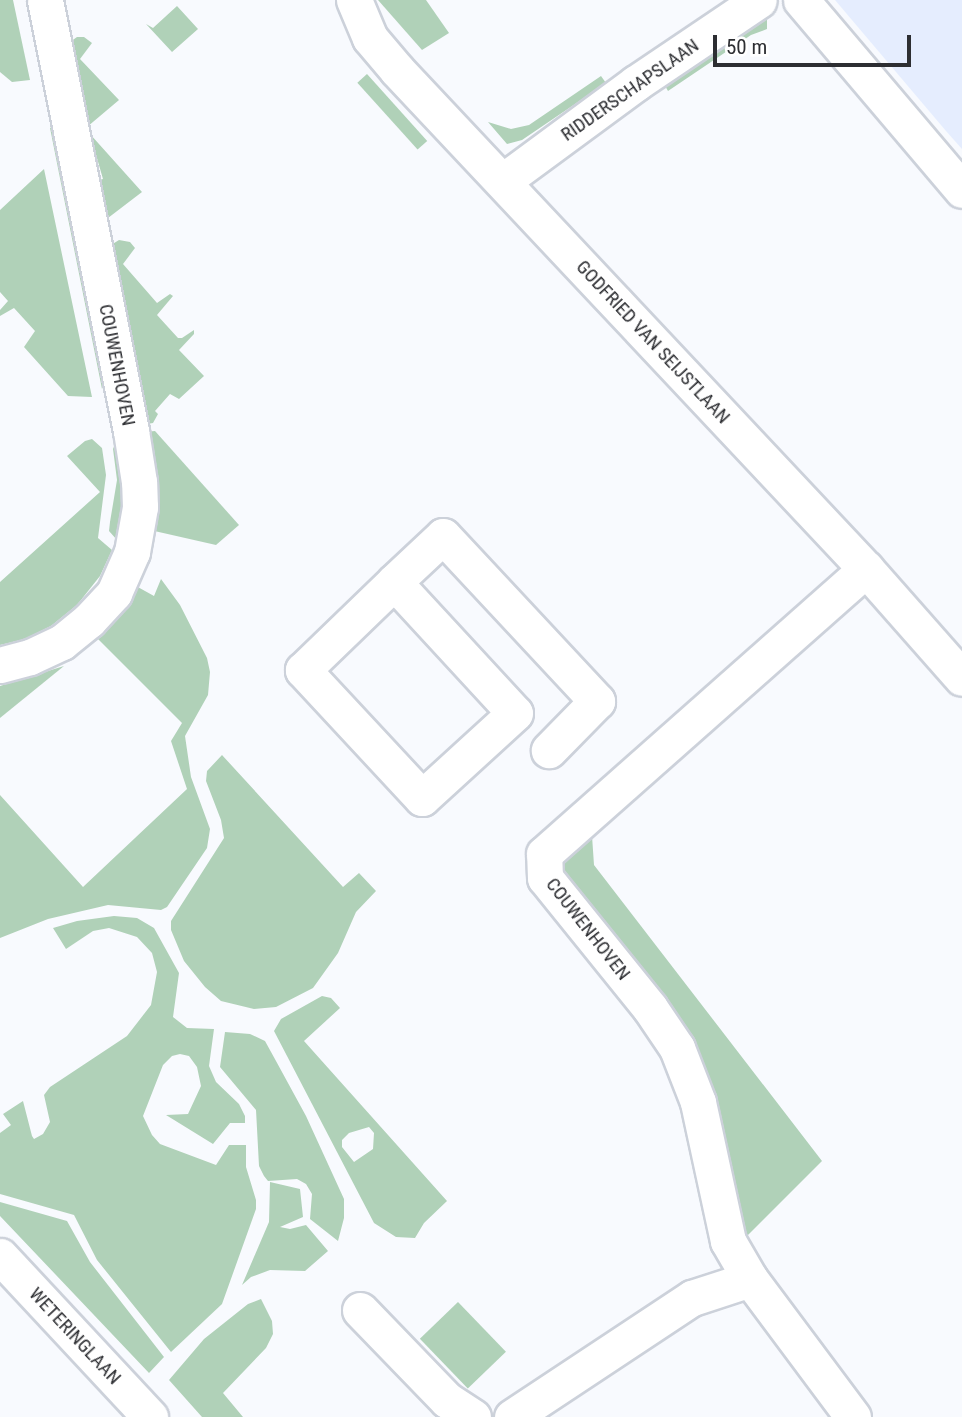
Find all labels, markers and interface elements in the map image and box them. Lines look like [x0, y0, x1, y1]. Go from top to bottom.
scale bar [717, 21, 915, 65]
street label: RIDDERSCHAPSLAAN [557, 34, 703, 146]
text: 50 m [726, 35, 767, 59]
street label: GODFRIED VAN SEIJSTLAAN [571, 256, 735, 428]
street label: COUWENHOVEN [94, 302, 140, 428]
street label: COUWENHOVEN [541, 873, 635, 985]
street label: WETERINGLAAN [24, 1283, 126, 1389]

